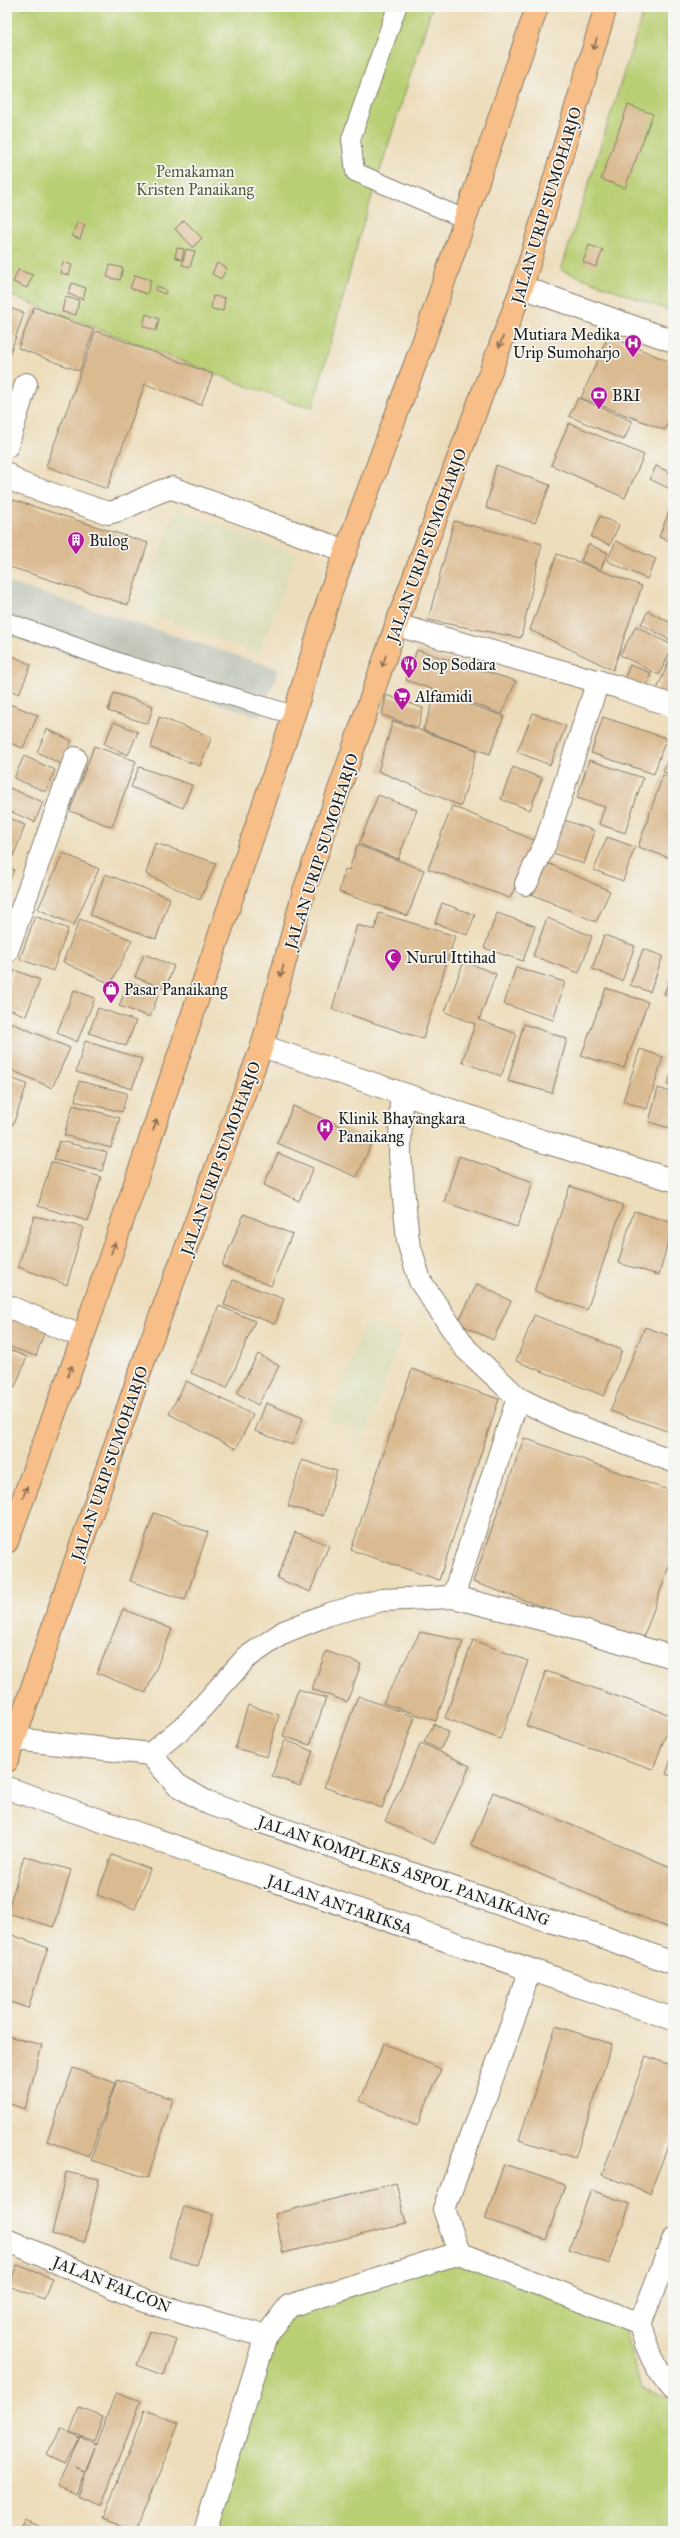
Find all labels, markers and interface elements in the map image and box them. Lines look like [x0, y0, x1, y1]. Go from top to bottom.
one-way arrow [591, 38, 598, 51]
street label: JALAN URIP SUMOHARJO [507, 104, 586, 308]
park label: Pemakaman Kristen Panaikang [136, 162, 254, 200]
place label: Mutiara Medika Urip Sumoharjo [513, 325, 620, 362]
hospital icon: Mutiara Medika Urip Sumoharjo [623, 333, 643, 358]
one-way arrow [497, 335, 505, 347]
bank icon: BRI [589, 385, 609, 410]
place label: BRI [612, 386, 641, 405]
street label: JALAN URIP SUMOHARJO [382, 446, 471, 647]
building icon: Bulog [66, 530, 86, 555]
place label: Bulog [89, 531, 129, 551]
one-way arrow [380, 654, 387, 667]
restaurant icon: Sop Sodara [399, 654, 419, 679]
place label: Sop Sodara [422, 655, 496, 674]
supermarket icon: Alfamidi [392, 686, 412, 711]
place label: Alfamidi [414, 687, 473, 706]
street label: JALAN URIP SUMOHARJO [280, 751, 363, 954]
mosque icon: Nurul Ittihad [383, 947, 403, 972]
place label: Nurul Ittihad [406, 948, 496, 967]
one-way arrow [278, 964, 286, 977]
shop icon: Pasar Panaikang [101, 979, 121, 1004]
place label: Pasar Panaikang [124, 980, 228, 1000]
street label: JALAN URIP SUMOHARJO [176, 1059, 265, 1260]
place label: Klinik Bhayangkara Panaikang [338, 1109, 466, 1147]
hospital icon: Klinik Bhayangkara Panaikang [315, 1117, 335, 1142]
one-way arrow [152, 1118, 159, 1131]
one-way arrow [110, 1242, 118, 1254]
street label: JALAN URIP SUMOHARJO [67, 1363, 153, 1565]
one-way arrow [67, 1365, 75, 1377]
one-way arrow [22, 1486, 29, 1499]
street label: JALAN KOMPLEKS ASPOL PANAIKANG [253, 1811, 552, 1931]
street label: JALAN ANTARIKSA [262, 1870, 415, 1939]
street label: JALAN FALCON [48, 2251, 174, 2318]

